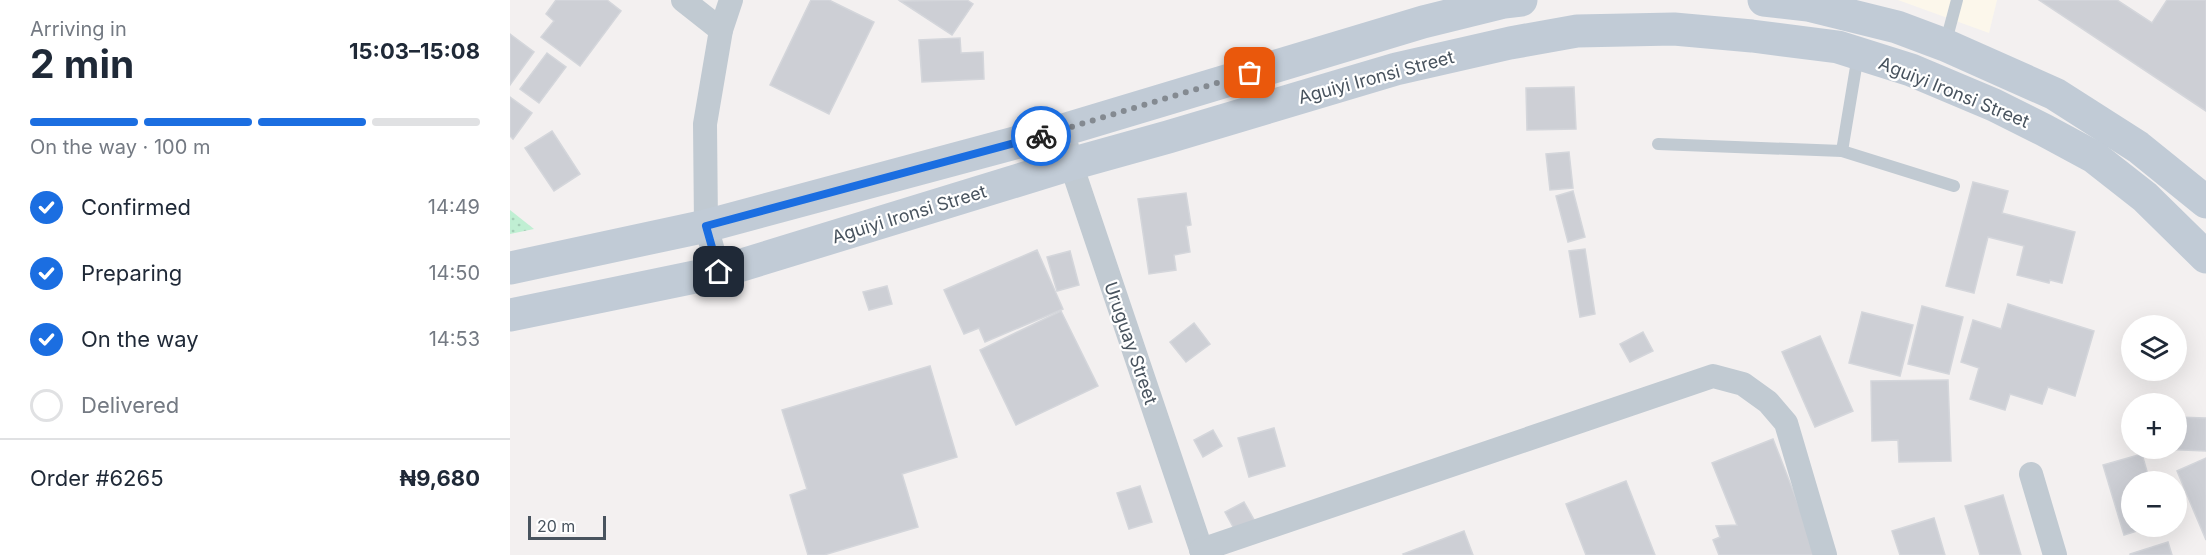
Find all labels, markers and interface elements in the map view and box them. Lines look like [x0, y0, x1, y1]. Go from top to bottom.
text: Arriving in [30, 17, 127, 41]
text: 15:03–15:08 [349, 38, 480, 64]
text: 2 min [30, 40, 134, 87]
street label: Aguiyi Ironsi Street [1296, 46, 1456, 108]
pin [1224, 47, 1275, 98]
street label: Aguiyi Ironsi Street [1876, 52, 2032, 132]
icon: bag [1233, 56, 1266, 89]
courier [1011, 106, 1071, 166]
icon: bike [1025, 120, 1058, 153]
text: On the way · 100 m [30, 135, 210, 159]
street label: Aguiyi Ironsi Street [829, 180, 989, 247]
icon: check [30, 191, 63, 224]
text: Confirmed [81, 194, 191, 220]
text: 14:49 [428, 195, 480, 219]
pin [693, 246, 744, 297]
icon: home [702, 255, 735, 288]
icon: check [30, 257, 63, 290]
text: Preparing [81, 260, 182, 286]
text: 14:50 [428, 261, 480, 285]
street label: Uruguay Street [1100, 279, 1162, 407]
map controls [2121, 315, 2187, 537]
button: layers [2121, 315, 2187, 381]
icon: check [30, 323, 63, 356]
text: On the way [81, 326, 199, 352]
text: 14:53 [429, 327, 480, 351]
text: Delivered [81, 392, 179, 418]
button: + [2121, 393, 2187, 459]
text: Order #6265 [30, 465, 164, 491]
text: ₦9,680 [400, 465, 480, 491]
button: − [2121, 471, 2187, 537]
scale bar [528, 513, 606, 540]
text: 20 m [537, 516, 575, 536]

